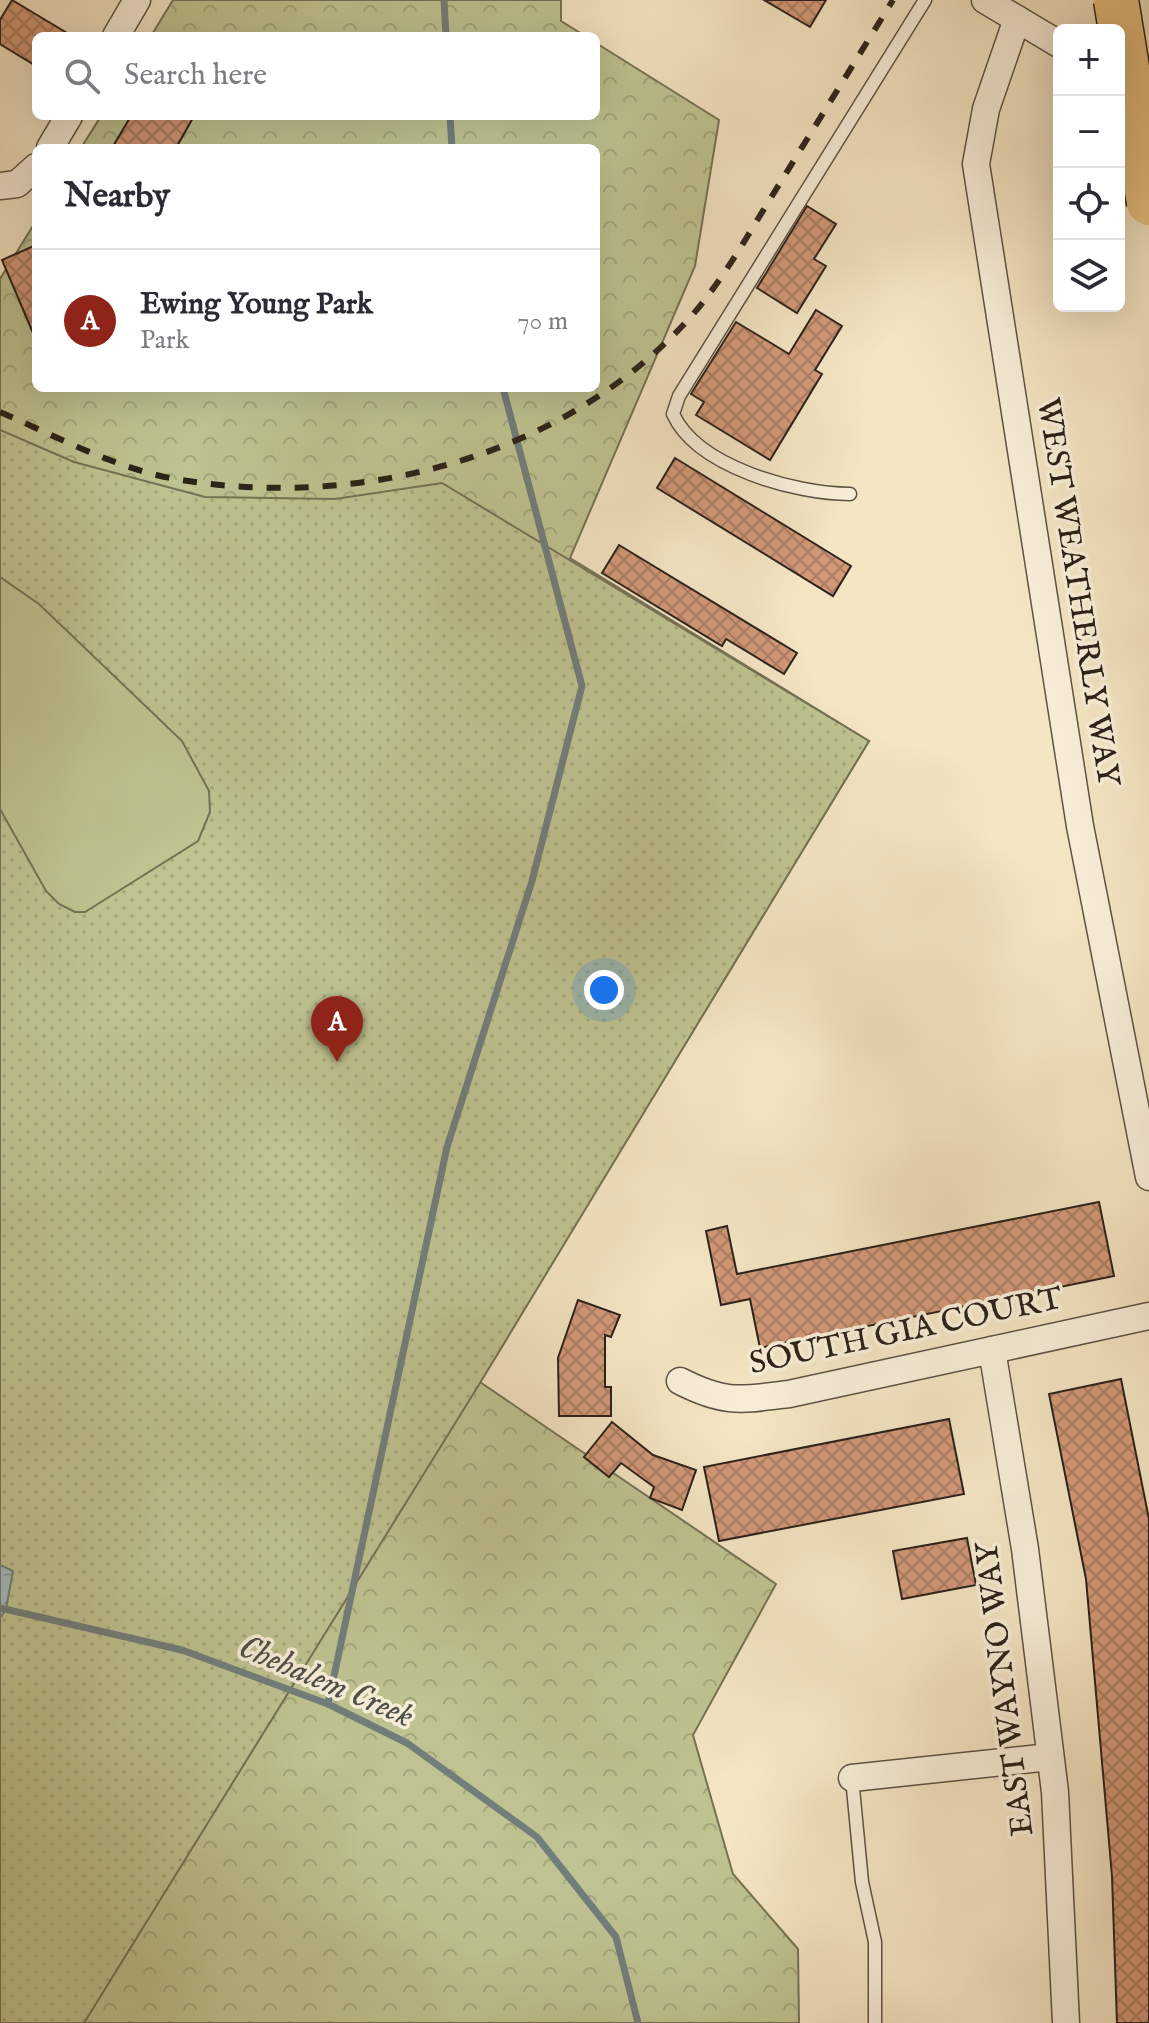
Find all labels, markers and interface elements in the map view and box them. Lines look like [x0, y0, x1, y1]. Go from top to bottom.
map controls [1053, 24, 1125, 312]
button: + [1053, 24, 1125, 96]
search box [32, 32, 600, 120]
icon: search [60, 54, 104, 98]
text: Search here [124, 57, 267, 95]
button: − [1053, 96, 1125, 168]
button: locate [1053, 168, 1125, 240]
text: Nearby [64, 175, 170, 218]
button: layers [1053, 240, 1125, 312]
text: Ewing Young Park [140, 286, 373, 324]
text: A [81, 305, 99, 338]
text: 70 m [517, 305, 568, 338]
text: Park [140, 324, 189, 357]
street label: WEST WEATHERLY WAY [1026, 395, 1128, 790]
your location [584, 970, 624, 1010]
pin: A [311, 996, 363, 1062]
street label: SOUTH GIA COURT [746, 1279, 1066, 1385]
street label: EAST WAYNO WAY [967, 1539, 1044, 1838]
water label: Chehalem Creek [232, 1626, 420, 1738]

